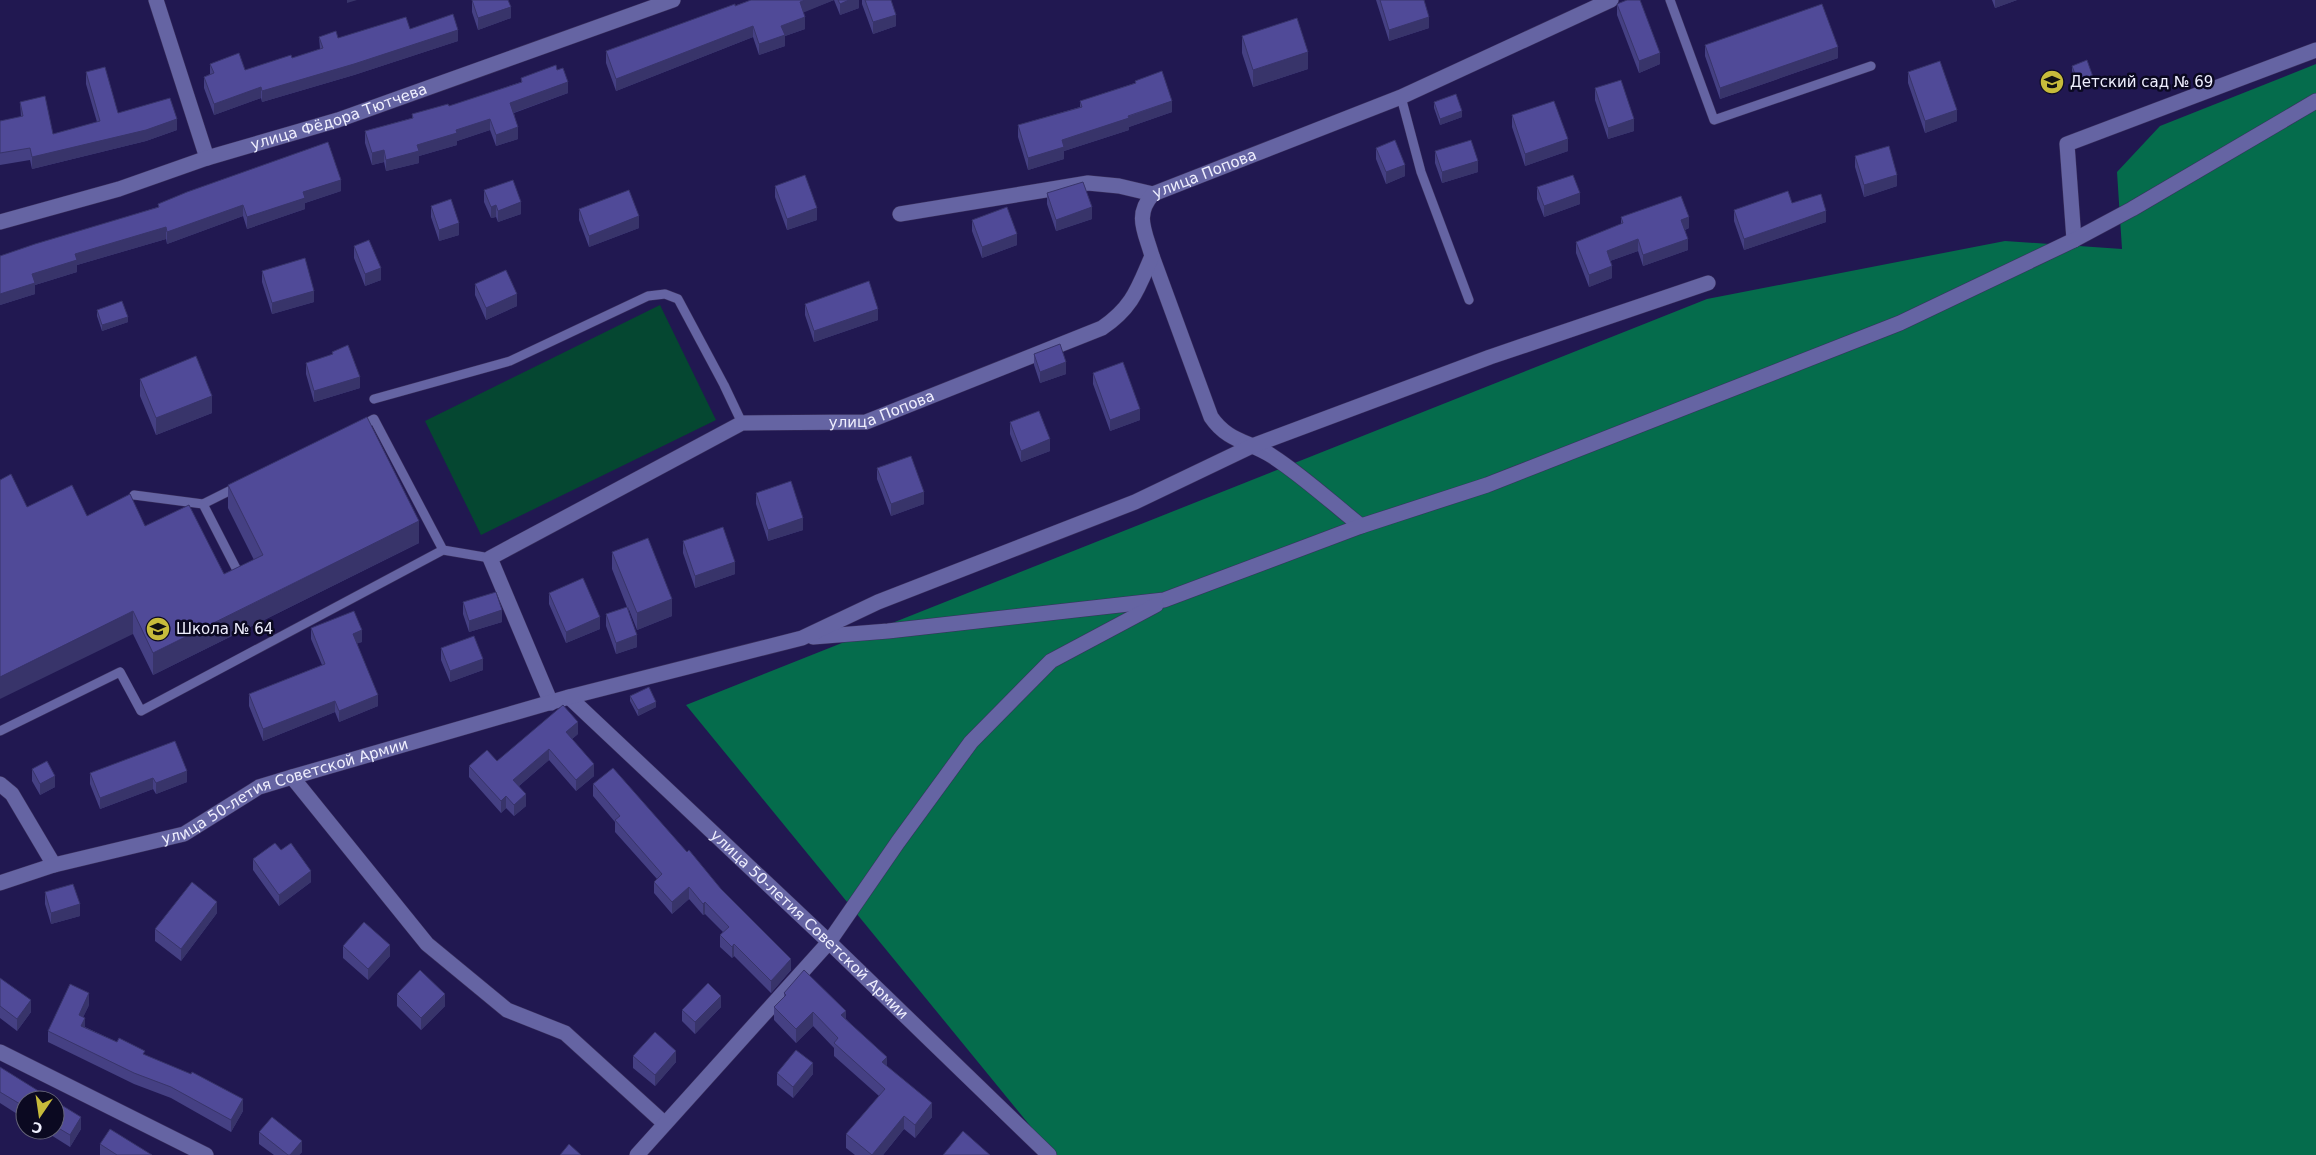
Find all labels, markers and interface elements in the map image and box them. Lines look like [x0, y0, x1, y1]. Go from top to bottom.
school or university icon: Детский сад № 69 [2039, 69, 2065, 95]
place label: Детский сад № 69 [2070, 73, 2213, 91]
street label: улица Фёдора Тютчева [249, 80, 430, 154]
street label: улица Попова [1150, 145, 1259, 202]
street label: улица Попова [829, 387, 937, 431]
school or university icon: Школа № 64 [145, 616, 171, 642]
place label: Школа № 64 [176, 620, 273, 638]
street label: улица 50-летия Советской Армии [160, 735, 410, 848]
street label: улица 50-летия Советской Армии [707, 826, 912, 1023]
north arrow [15, 1090, 65, 1140]
text: С [30, 1119, 44, 1137]

